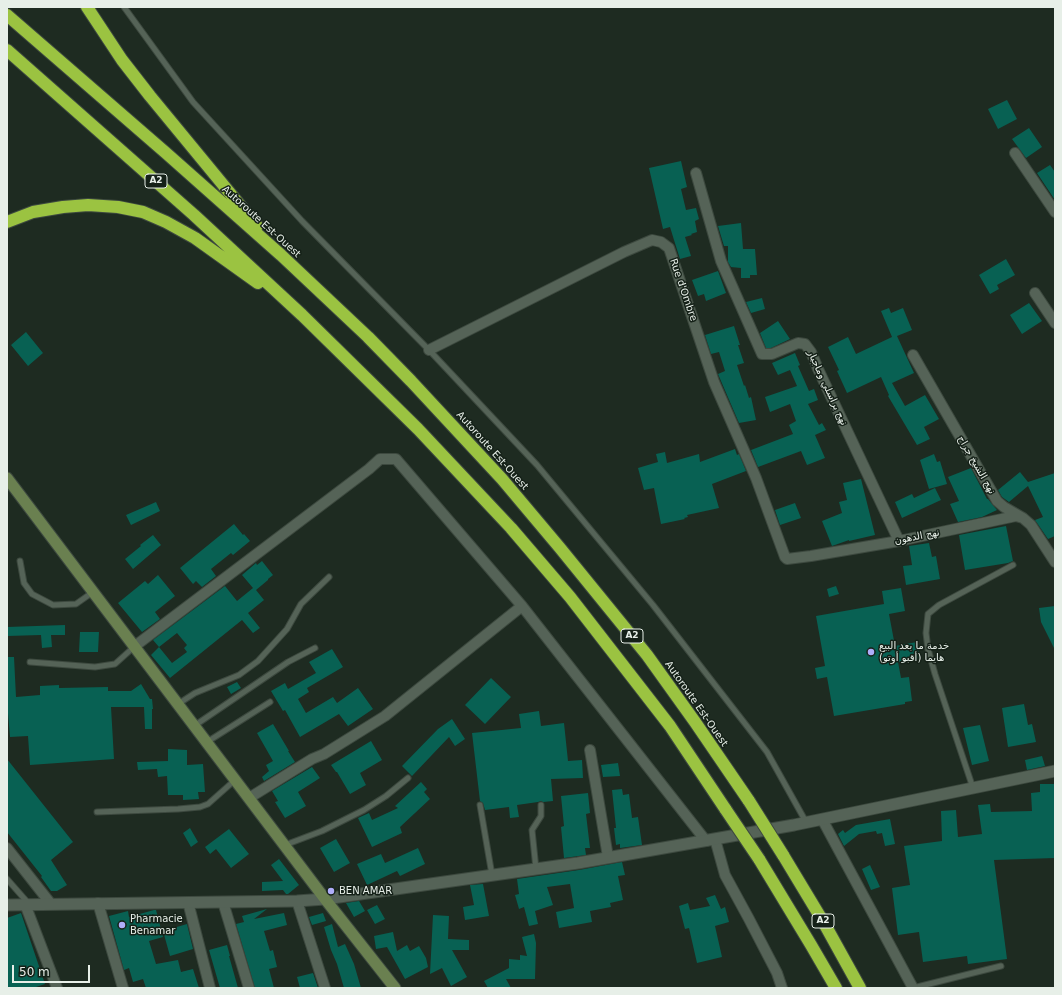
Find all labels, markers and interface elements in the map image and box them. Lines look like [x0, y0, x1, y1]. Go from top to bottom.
road number: A2 [145, 174, 167, 188]
street label: Autoroute Est-Ouest [219, 184, 303, 260]
street label: Rue d'Ombre [667, 257, 699, 323]
street label: نهج براسلي وماجبار [804, 348, 850, 428]
street label: Autoroute Est-Ouest [454, 409, 530, 493]
street label: نهج الشيخ جراح [954, 434, 998, 496]
street label: نهج الدهون [893, 527, 941, 547]
road number: A2 [621, 629, 643, 643]
place label: خدمة ما بعد البيع هايما (أقبو أوتو) [879, 640, 949, 664]
marker: خدمة ما بعد البيع هايما (أقبو أوتو) [866, 647, 876, 657]
street label: Autoroute Est-Ouest [662, 659, 730, 749]
place label: BEN AMAR [339, 885, 392, 897]
marker: BEN AMAR [326, 886, 336, 896]
place label: Pharmacie Benamar [130, 913, 183, 936]
road number: A2 [812, 914, 834, 928]
marker: Pharmacie Benamar [117, 920, 127, 930]
scale bar [14, 957, 92, 983]
text: 50 m [19, 965, 50, 979]

